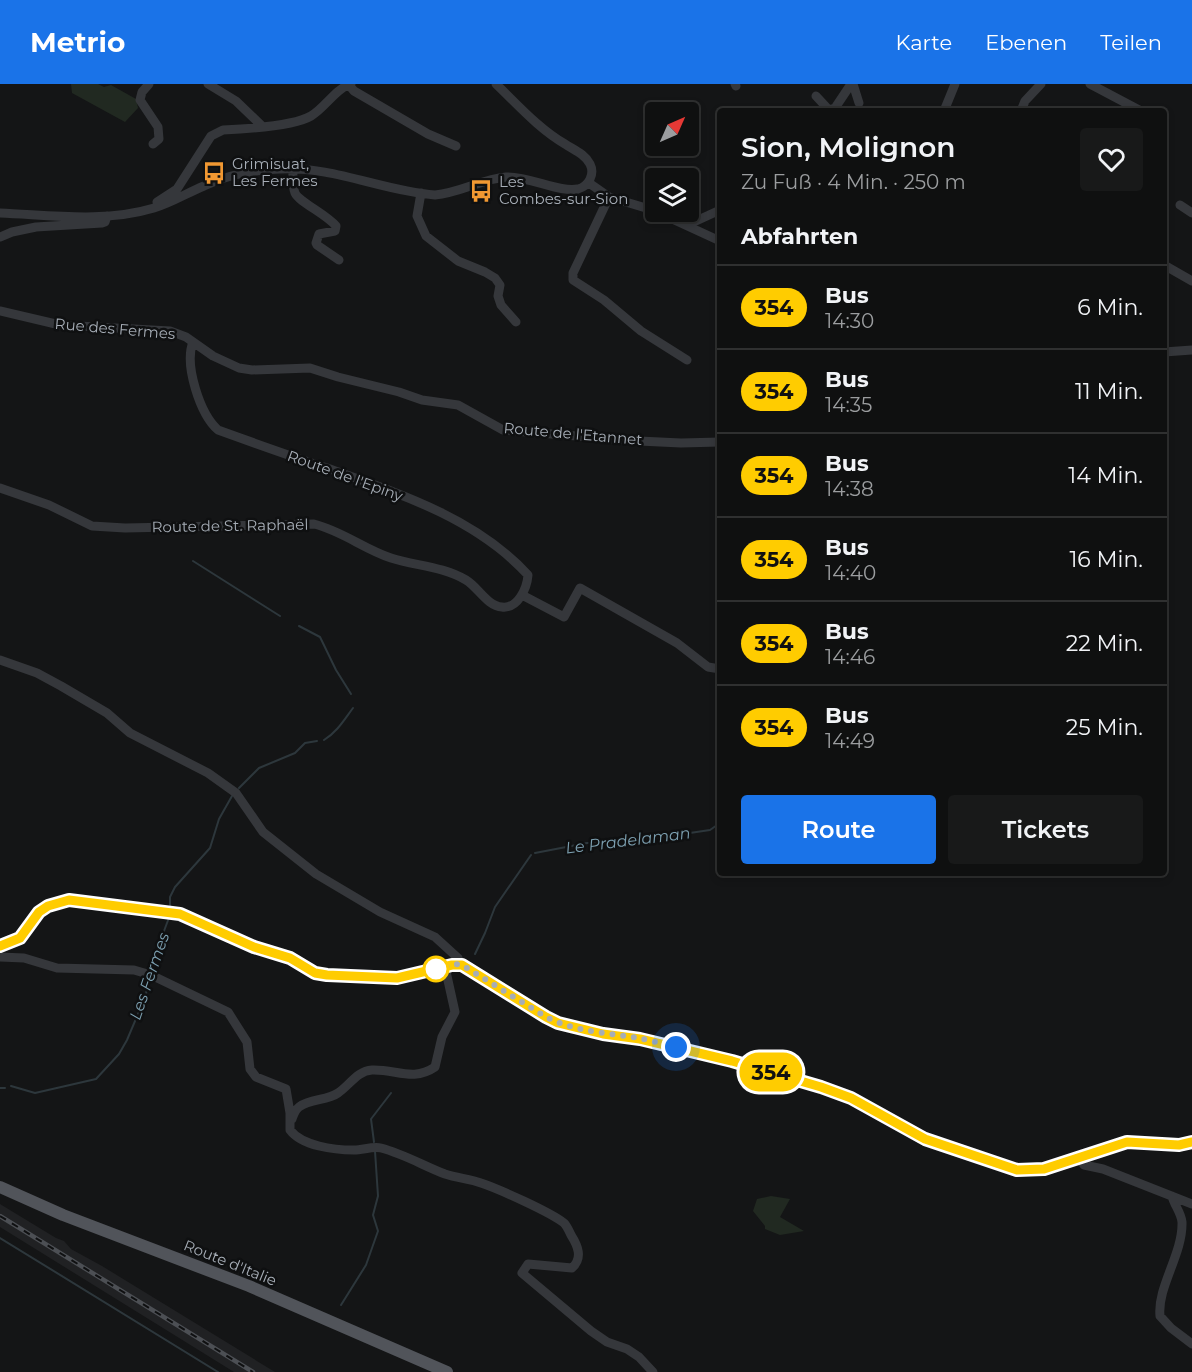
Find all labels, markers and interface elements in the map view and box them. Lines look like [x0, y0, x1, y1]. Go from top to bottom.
text: Metrio [30, 25, 125, 59]
text: Karte [896, 30, 952, 55]
text: Ebenen [985, 30, 1067, 55]
text: Teilen [1100, 30, 1162, 55]
north arrow [645, 102, 699, 156]
map controls [645, 102, 699, 222]
button: heart [1080, 128, 1143, 191]
text: Sion, Molignon [741, 130, 955, 164]
place label: Grimisuat, Les Fermes [232, 154, 318, 190]
bus stop icon: Grimisuat, Les Fermes [201, 160, 227, 186]
button: layers [645, 168, 699, 222]
text: Zu Fuß · 4 Min. · 250 m [741, 170, 966, 194]
place label: Les Combes-sur-Sion [499, 172, 628, 208]
bus stop icon: Les Combes-sur-Sion [468, 178, 494, 204]
text: Abfahrten [741, 223, 858, 250]
text: Bus [825, 282, 869, 309]
text: 6 Min. [1077, 294, 1143, 321]
text: 354 [754, 295, 794, 320]
text: 14:30 [825, 309, 874, 333]
street label: Rue des Fermes [54, 314, 176, 343]
text: Bus [825, 366, 869, 393]
text: 11 Min. [1075, 378, 1143, 405]
text: 354 [754, 379, 794, 404]
text: 14:35 [825, 393, 872, 417]
street label: Route de l'Etannet [503, 418, 643, 449]
street label: Route de l'Epiny [285, 446, 406, 506]
text: Bus [825, 450, 869, 477]
text: 14 Min. [1068, 462, 1143, 489]
text: 354 [754, 463, 794, 488]
text: 14:38 [825, 477, 874, 501]
street label: Route de St. Raphaël [151, 515, 309, 536]
text: Bus [825, 534, 869, 561]
text: 16 Min. [1069, 546, 1143, 573]
text: 354 [754, 547, 794, 572]
text: 14:40 [825, 561, 876, 585]
text: Bus [825, 618, 869, 645]
text: 22 Min. [1066, 630, 1143, 657]
text: 354 [754, 631, 794, 656]
text: 14:46 [825, 645, 875, 669]
text: Bus [825, 702, 869, 729]
text: 25 Min. [1066, 714, 1143, 741]
text: 354 [754, 715, 794, 740]
text: 14:49 [825, 729, 875, 753]
button: Route [741, 795, 936, 864]
button: Tickets [948, 795, 1143, 864]
water label: Le Pradelaman [565, 823, 692, 858]
water label: Les Fermes [126, 930, 173, 1022]
unlabelled marker [423, 956, 449, 982]
your location [661, 1032, 691, 1062]
line badge: 354 [736, 1052, 806, 1092]
text: 354 [751, 1060, 791, 1085]
street label: Route d'Italie [181, 1235, 279, 1290]

